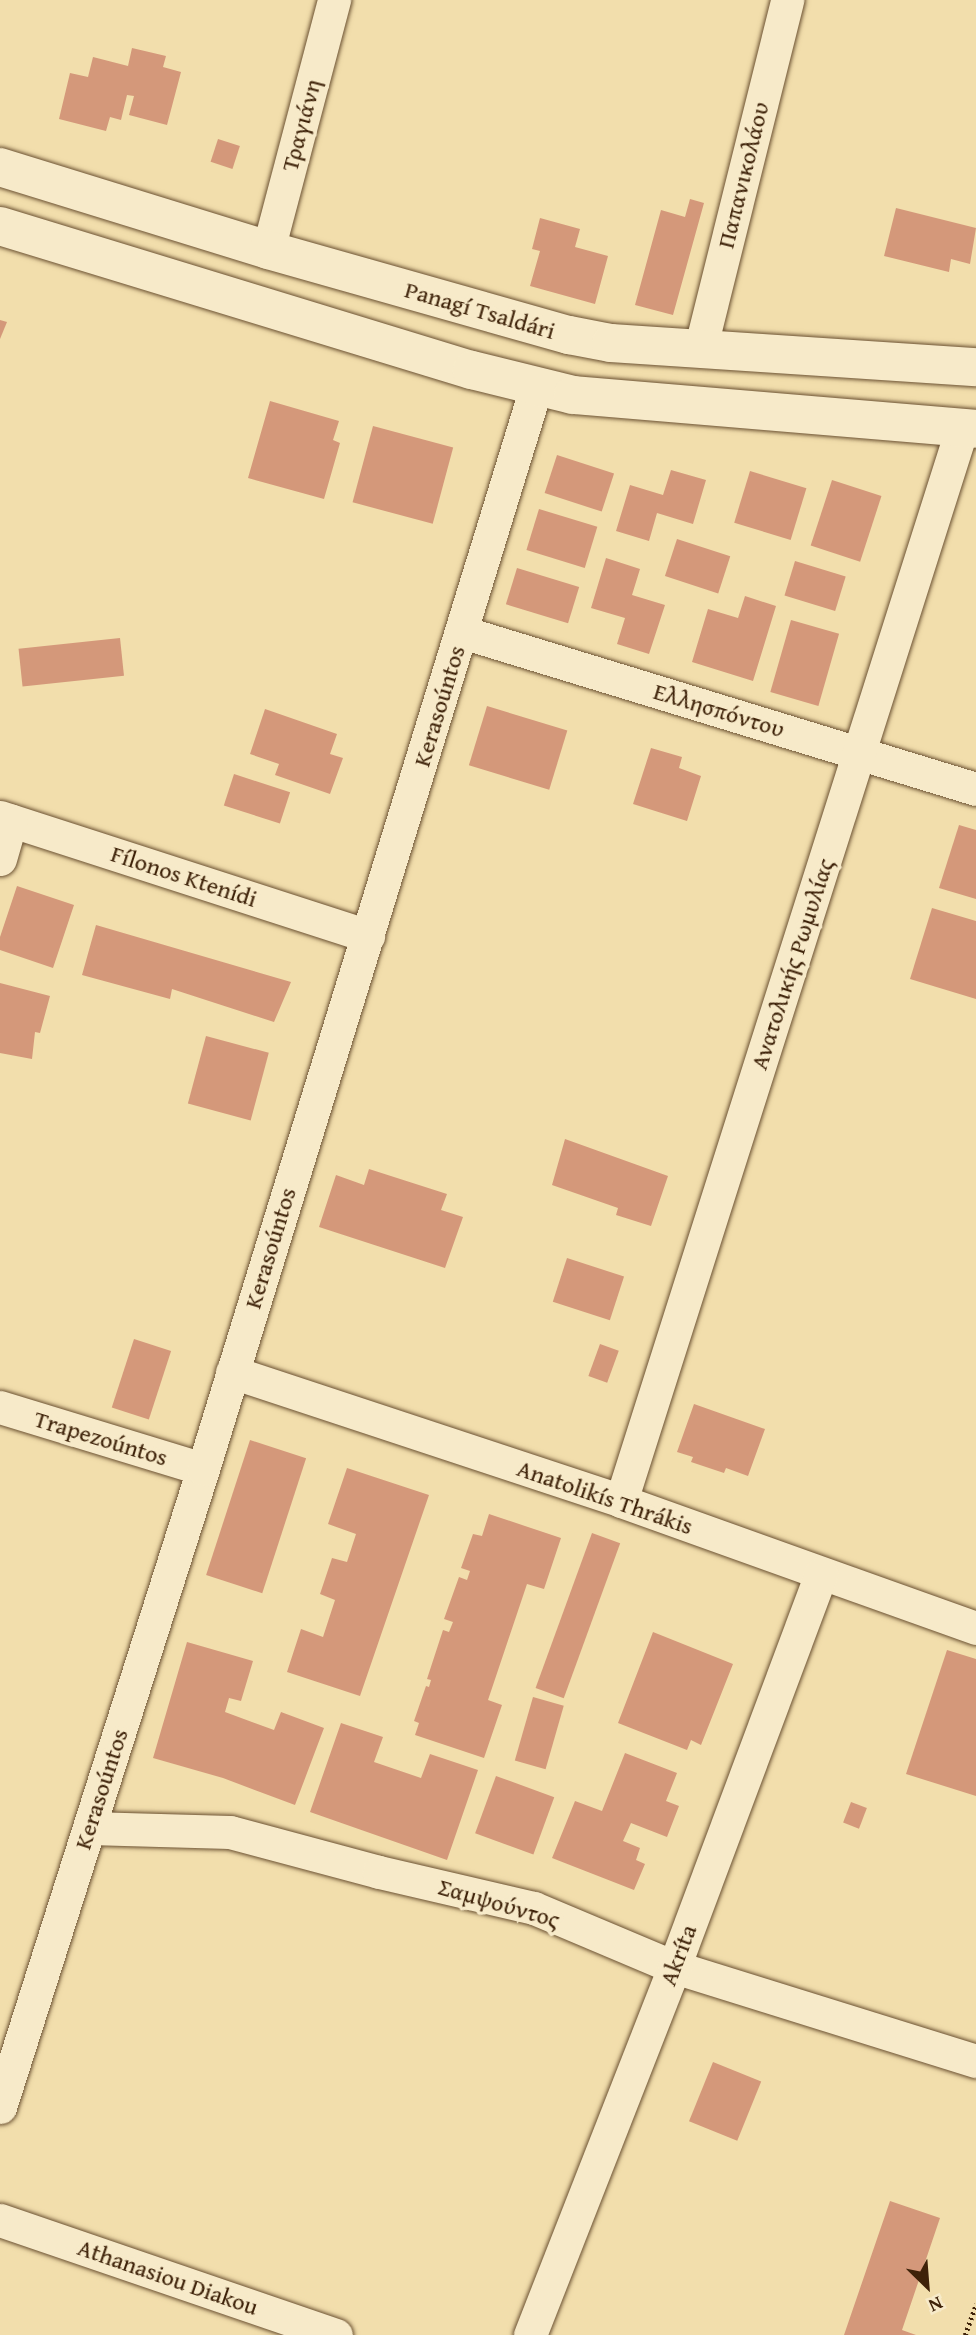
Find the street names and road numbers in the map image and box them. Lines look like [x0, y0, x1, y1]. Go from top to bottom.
street label: Τραγιάνη [275, 76, 327, 174]
street label: Παπανικολάου [711, 99, 775, 251]
street label: Panagí Tsaldári [402, 275, 558, 345]
street label: Kerasoúntos [407, 642, 471, 770]
street label: Ελλησπόντου [650, 676, 788, 744]
street label: Fílonos Ktenídi [107, 839, 261, 913]
street label: Ανατολικής Ρωμυλίας [744, 855, 840, 1073]
street label: Kerasoúntos [238, 1184, 302, 1312]
street label: Trapezoúntos [31, 1404, 171, 1472]
street label: Anatolikís Thrákis [513, 1453, 697, 1541]
street label: Kerasoúntos [68, 1725, 134, 1853]
street label: Σαμψούντος [435, 1872, 563, 1934]
street label: Akríta [653, 1920, 703, 1990]
street label: Athanasiou Diakou [74, 2233, 262, 2321]

